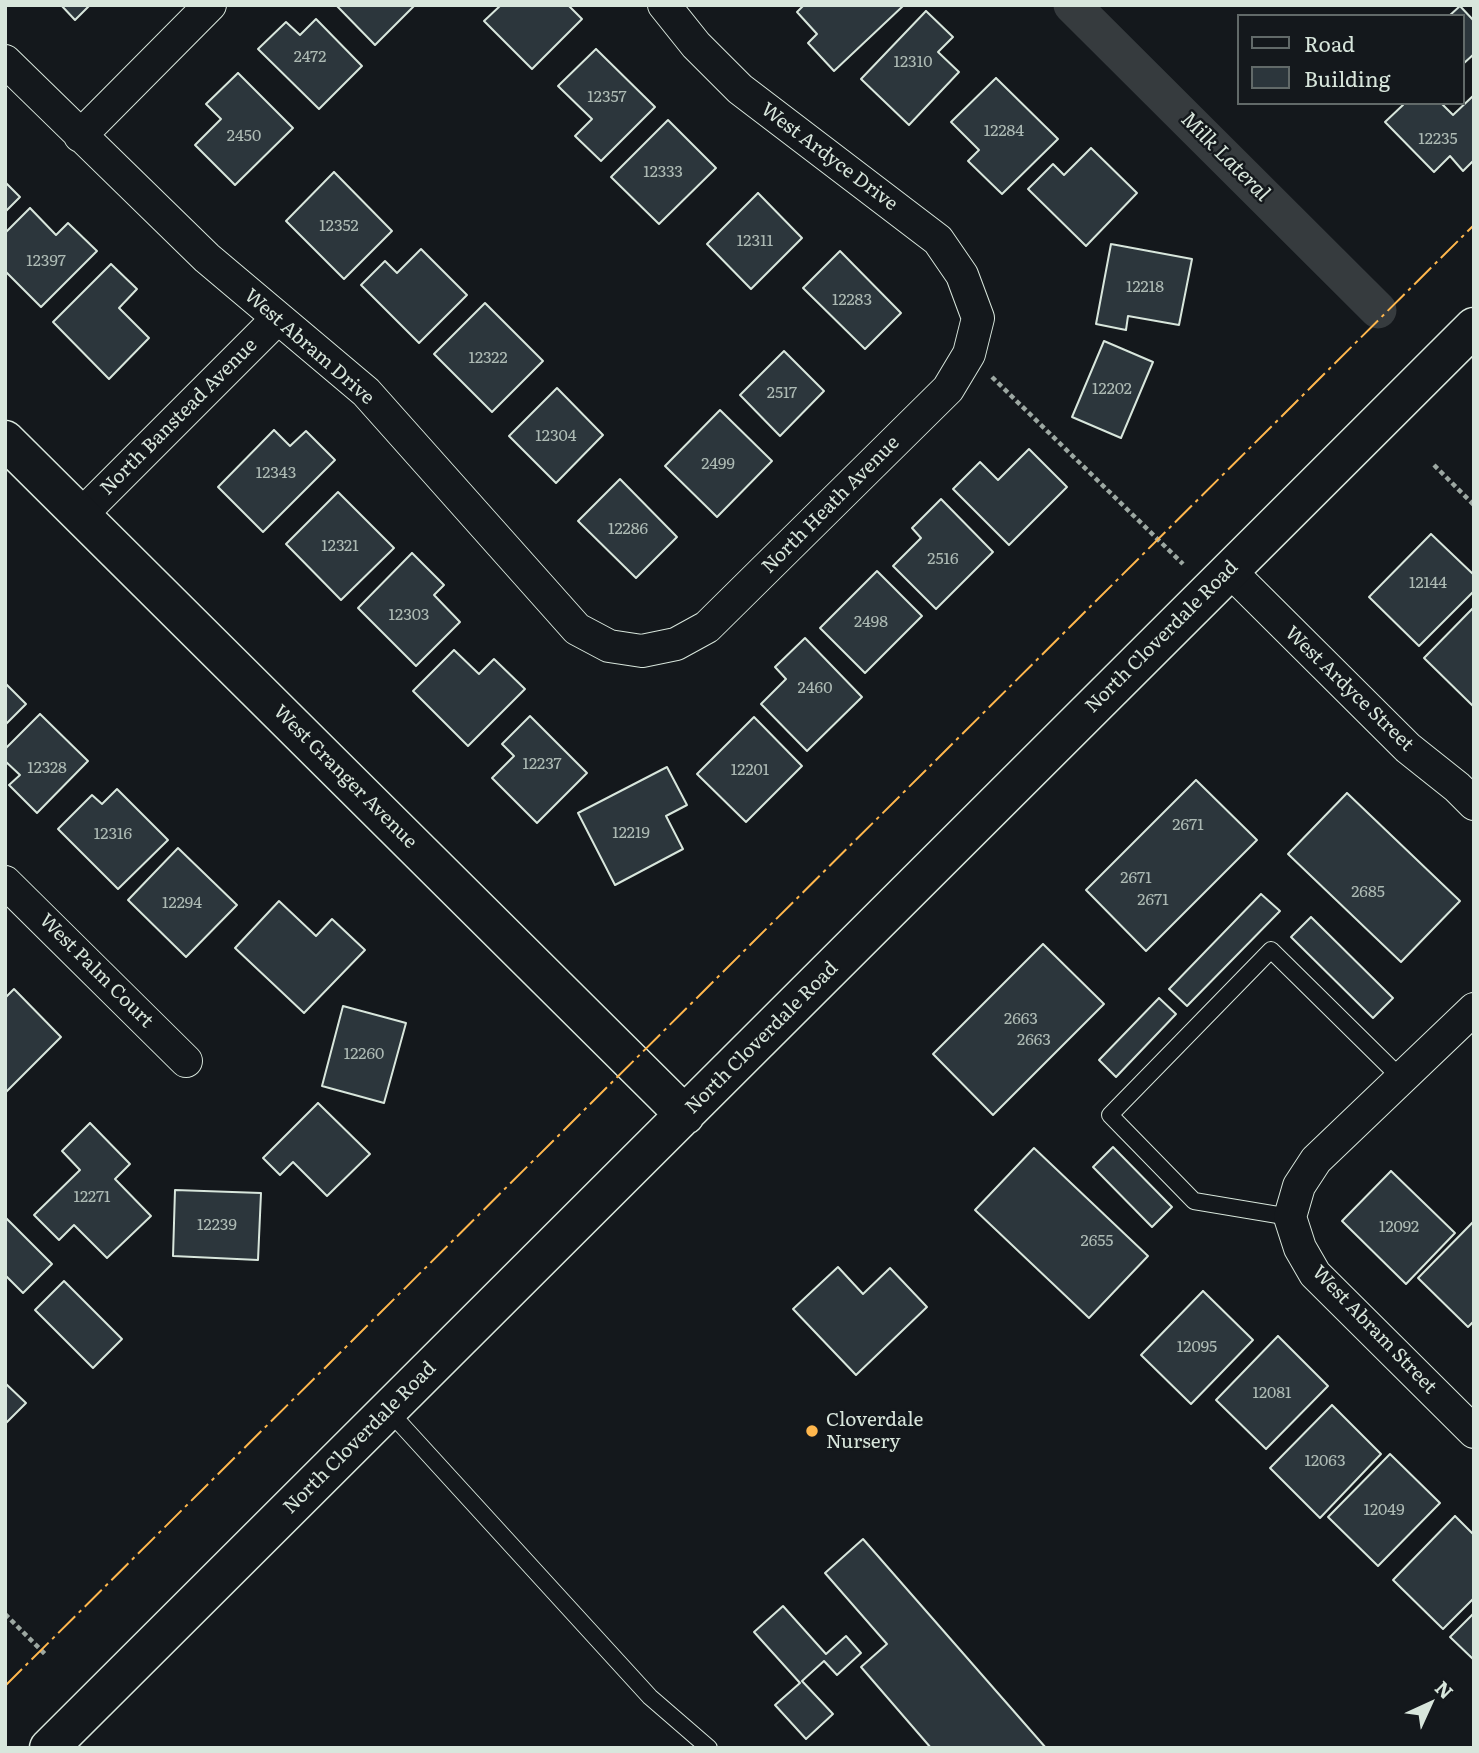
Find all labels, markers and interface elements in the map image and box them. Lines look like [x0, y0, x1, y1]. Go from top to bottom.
legend [1238, 14, 1465, 105]
text: Road [1304, 27, 1355, 58]
house number: 2472 [294, 47, 326, 67]
house number: 12310 [893, 52, 933, 72]
text: Building [1304, 62, 1390, 93]
house number: 12357 [587, 87, 627, 107]
street label: West Ardyce Drive [756, 98, 902, 216]
water label: Milk Lateral [1175, 107, 1275, 207]
house number: 12284 [984, 121, 1024, 141]
house number: 2450 [227, 126, 261, 146]
house number: 12235 [1418, 129, 1458, 149]
house number: 12333 [643, 162, 683, 182]
house number: 12352 [319, 216, 359, 236]
house number: 12311 [737, 231, 773, 251]
house number: 12397 [26, 251, 66, 271]
house number: 12218 [1126, 277, 1164, 297]
street label: West Abram Drive [239, 284, 379, 410]
house number: 12283 [832, 290, 872, 310]
street label: North Banstead Avenue [96, 334, 262, 500]
house number: 12322 [468, 348, 508, 368]
house number: 12202 [1092, 379, 1132, 399]
house number: 2517 [767, 383, 797, 403]
house number: 12304 [535, 426, 577, 446]
street label: North Heath Avenue [758, 432, 904, 578]
house number: 2499 [701, 454, 735, 474]
house number: 12343 [256, 463, 296, 483]
house number: 12286 [608, 519, 648, 539]
house number: 12321 [321, 536, 359, 556]
house number: 2516 [927, 549, 959, 569]
street label: North Cloverdale Road [1081, 556, 1243, 718]
house number: 12144 [1409, 573, 1447, 593]
house number: 12303 [389, 605, 429, 625]
house number: 2498 [854, 612, 888, 632]
street label: West Ardyce Street [1280, 622, 1418, 756]
house number: 2460 [798, 678, 832, 698]
street label: West Granger Avenue [268, 700, 422, 854]
house number: 12237 [522, 754, 562, 774]
house number: 12328 [27, 758, 67, 778]
house number: 12201 [731, 760, 769, 780]
house number: 2671 [1172, 815, 1204, 835]
house number: 12219 [612, 823, 650, 843]
house number: 12316 [94, 824, 132, 844]
house number: 2671 [1120, 868, 1152, 888]
house number: 2685 [1351, 882, 1385, 902]
house number: 2671 [1137, 890, 1169, 910]
house number: 12294 [162, 893, 202, 913]
street label: West Palm Court [34, 909, 158, 1033]
street label: North Cloverdale Road [681, 957, 843, 1119]
house number: 2663 [1004, 1009, 1038, 1029]
house number: 2663 [1017, 1030, 1051, 1050]
house number: 12260 [344, 1044, 384, 1064]
house number: 12271 [73, 1187, 111, 1207]
house number: 12239 [197, 1215, 237, 1235]
house number: 12092 [1379, 1217, 1419, 1237]
house number: 2655 [1081, 1231, 1113, 1251]
street label: West Abram Street [1307, 1261, 1441, 1399]
house number: 12095 [1177, 1337, 1217, 1357]
street label: North Cloverdale Road [279, 1357, 441, 1519]
house number: 12081 [1252, 1383, 1292, 1403]
place label: Cloverdale Nursery [826, 1409, 923, 1453]
marker: Cloverdale Nursery [804, 1423, 820, 1439]
house number: 12063 [1304, 1451, 1346, 1471]
house number: 12049 [1363, 1500, 1405, 1520]
north arrow [1395, 1669, 1465, 1739]
text: N [1429, 1674, 1460, 1705]

